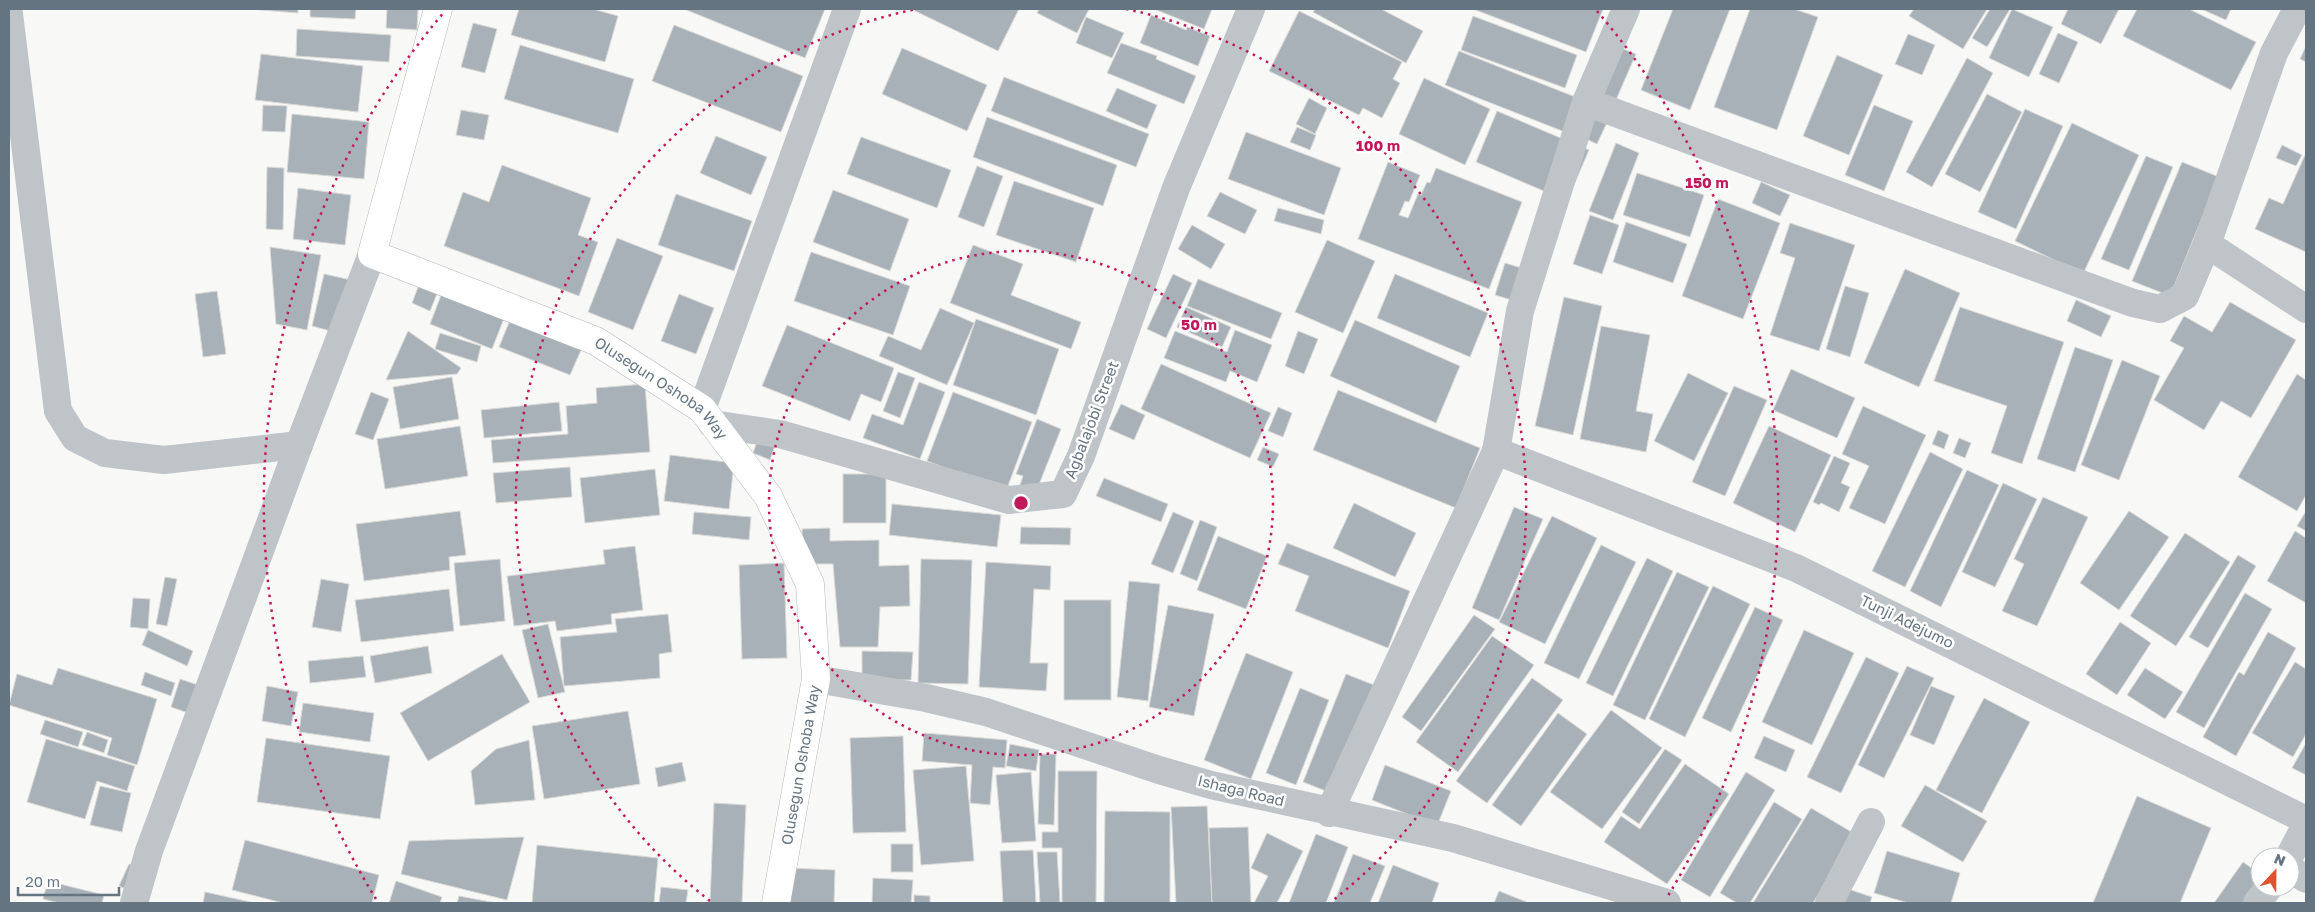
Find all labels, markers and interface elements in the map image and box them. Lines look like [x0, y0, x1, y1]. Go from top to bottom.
text: 100 m [1356, 136, 1400, 154]
text: 150 m [1685, 173, 1729, 191]
text: 50 m [1181, 315, 1217, 333]
street label: Olusegun Oshoba Way [592, 333, 732, 443]
street label: Agbalajobi Street [1060, 358, 1122, 481]
centre of rings [1012, 494, 1030, 512]
street label: Tunji Adejumo [1858, 591, 1957, 651]
street label: Olusegun Oshoba Way [777, 683, 823, 846]
street label: Ishaga Road [1196, 771, 1286, 809]
north arrow [2250, 847, 2300, 897]
text: N [2272, 850, 2288, 869]
scale bar [18, 864, 119, 896]
text: 20 m [25, 872, 60, 890]

